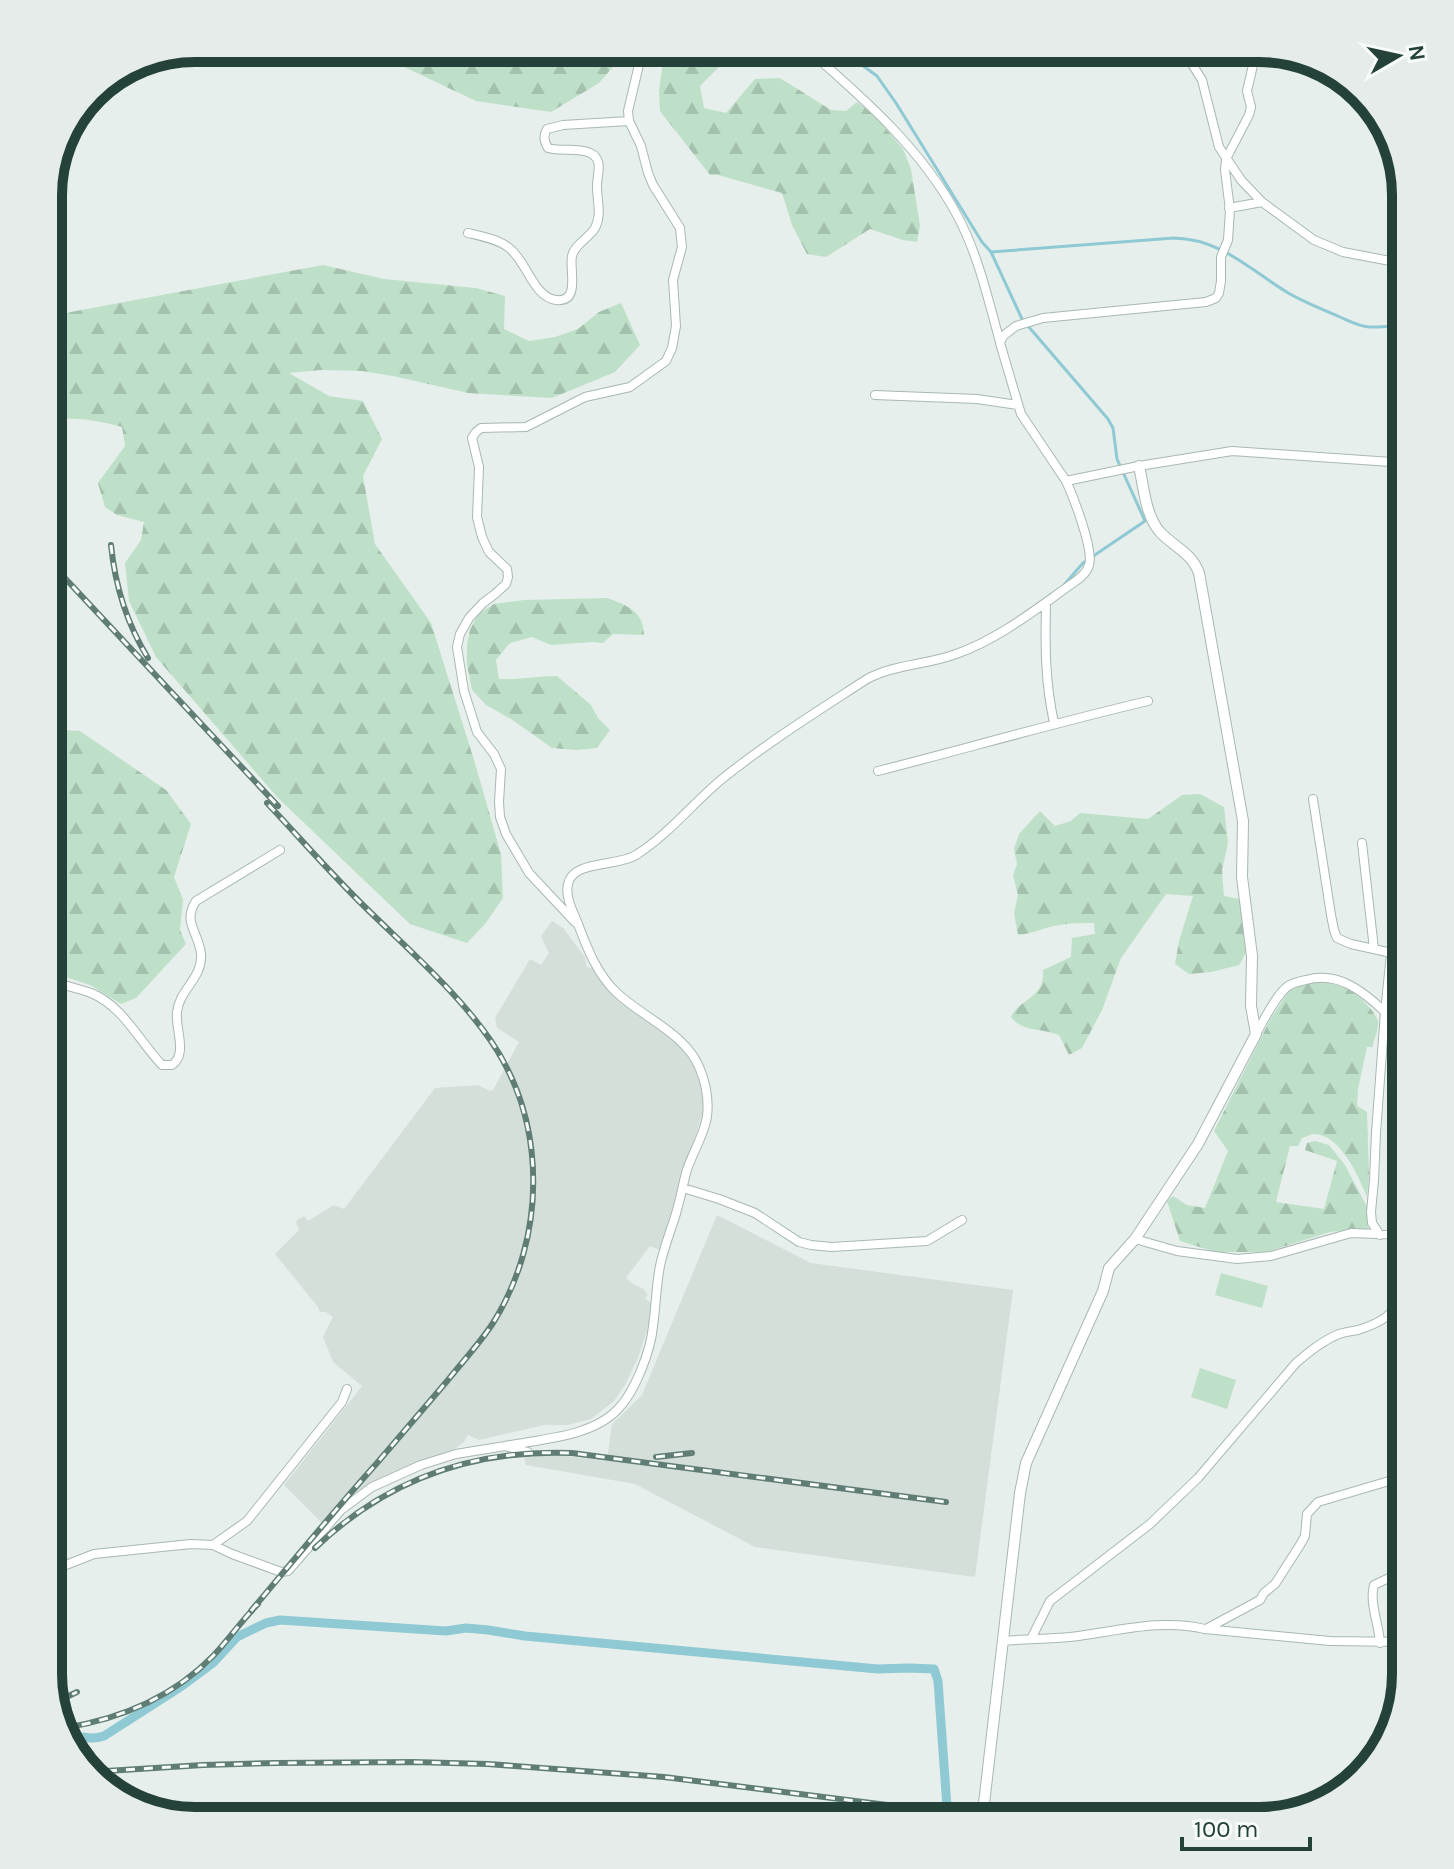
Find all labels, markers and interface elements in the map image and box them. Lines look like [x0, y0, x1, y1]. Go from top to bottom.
north arrow [1358, 16, 1438, 96]
text: N [1403, 43, 1431, 63]
scale bar [1182, 1801, 1310, 1851]
text: 100 m [1194, 1815, 1259, 1843]

